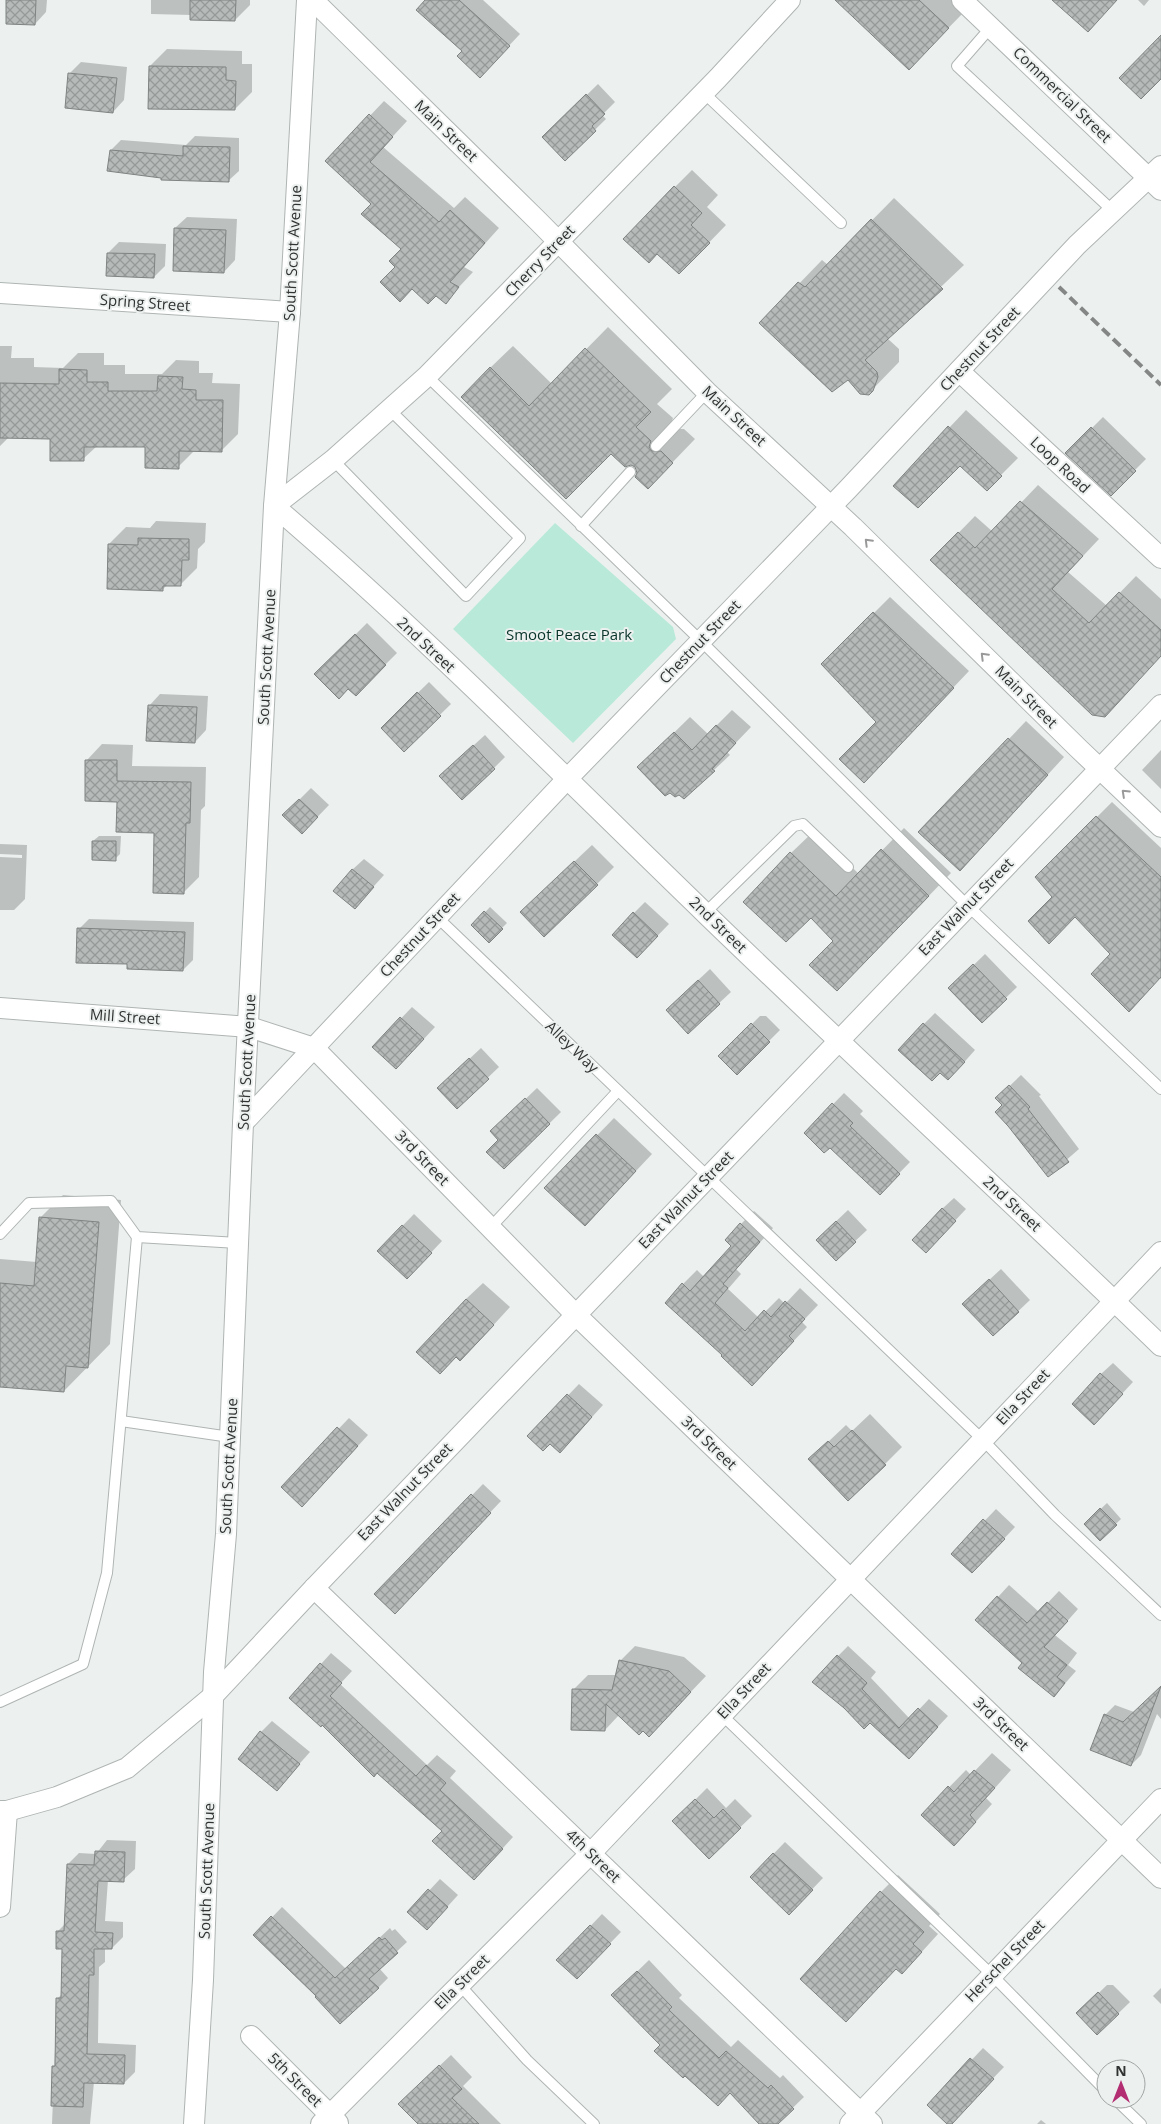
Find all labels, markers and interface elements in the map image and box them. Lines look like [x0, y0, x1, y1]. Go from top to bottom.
street label: Commercial Street [1009, 42, 1116, 147]
street label: Main Street [411, 95, 483, 165]
street label: South Scott Avenue [278, 184, 306, 321]
street label: Cherry Street [500, 220, 579, 301]
street label: Spring Street [99, 289, 191, 315]
street label: Chestnut Street [935, 302, 1024, 395]
street label: Main Street [698, 380, 771, 450]
street label: Loop Road [1027, 431, 1095, 497]
one-way arrow [865, 539, 874, 548]
street label: South Scott Avenue [252, 588, 280, 725]
street label: Chestnut Street [654, 595, 744, 687]
street label: 2nd Street [393, 612, 460, 676]
park label: Smoot Peace Park [506, 624, 632, 644]
one-way arrow [980, 653, 989, 662]
street label: Main Street [991, 661, 1062, 732]
one-way arrow [1122, 790, 1131, 799]
street label: East Walnut Street [913, 853, 1017, 959]
street label: Chestnut Street [375, 888, 464, 981]
street label: 2nd Street [686, 892, 752, 957]
street label: South Scott Avenue [232, 993, 260, 1130]
street label: Mill Street [89, 1004, 161, 1028]
street label: Alley Way [542, 1016, 604, 1077]
street label: 3rd Street [391, 1125, 454, 1189]
street label: East Walnut Street [633, 1146, 737, 1252]
street label: 2nd Street [979, 1171, 1046, 1235]
street label: Ella Street [991, 1364, 1053, 1429]
street label: South Scott Avenue [214, 1397, 242, 1534]
street label: 3rd Street [678, 1411, 742, 1474]
street label: East Walnut Street [352, 1438, 456, 1544]
street label: Ella Street [712, 1658, 774, 1723]
street label: 3rd Street [970, 1692, 1034, 1755]
street label: South Scott Avenue [194, 1803, 218, 1939]
street label: 4th Street [562, 1824, 625, 1886]
street label: Herschel Street [960, 1915, 1049, 2006]
street label: Ella Street [429, 1949, 493, 2013]
street label: 5th Street [264, 2048, 327, 2111]
north arrow [1096, 2059, 1146, 2109]
text: N [1115, 2061, 1127, 2080]

